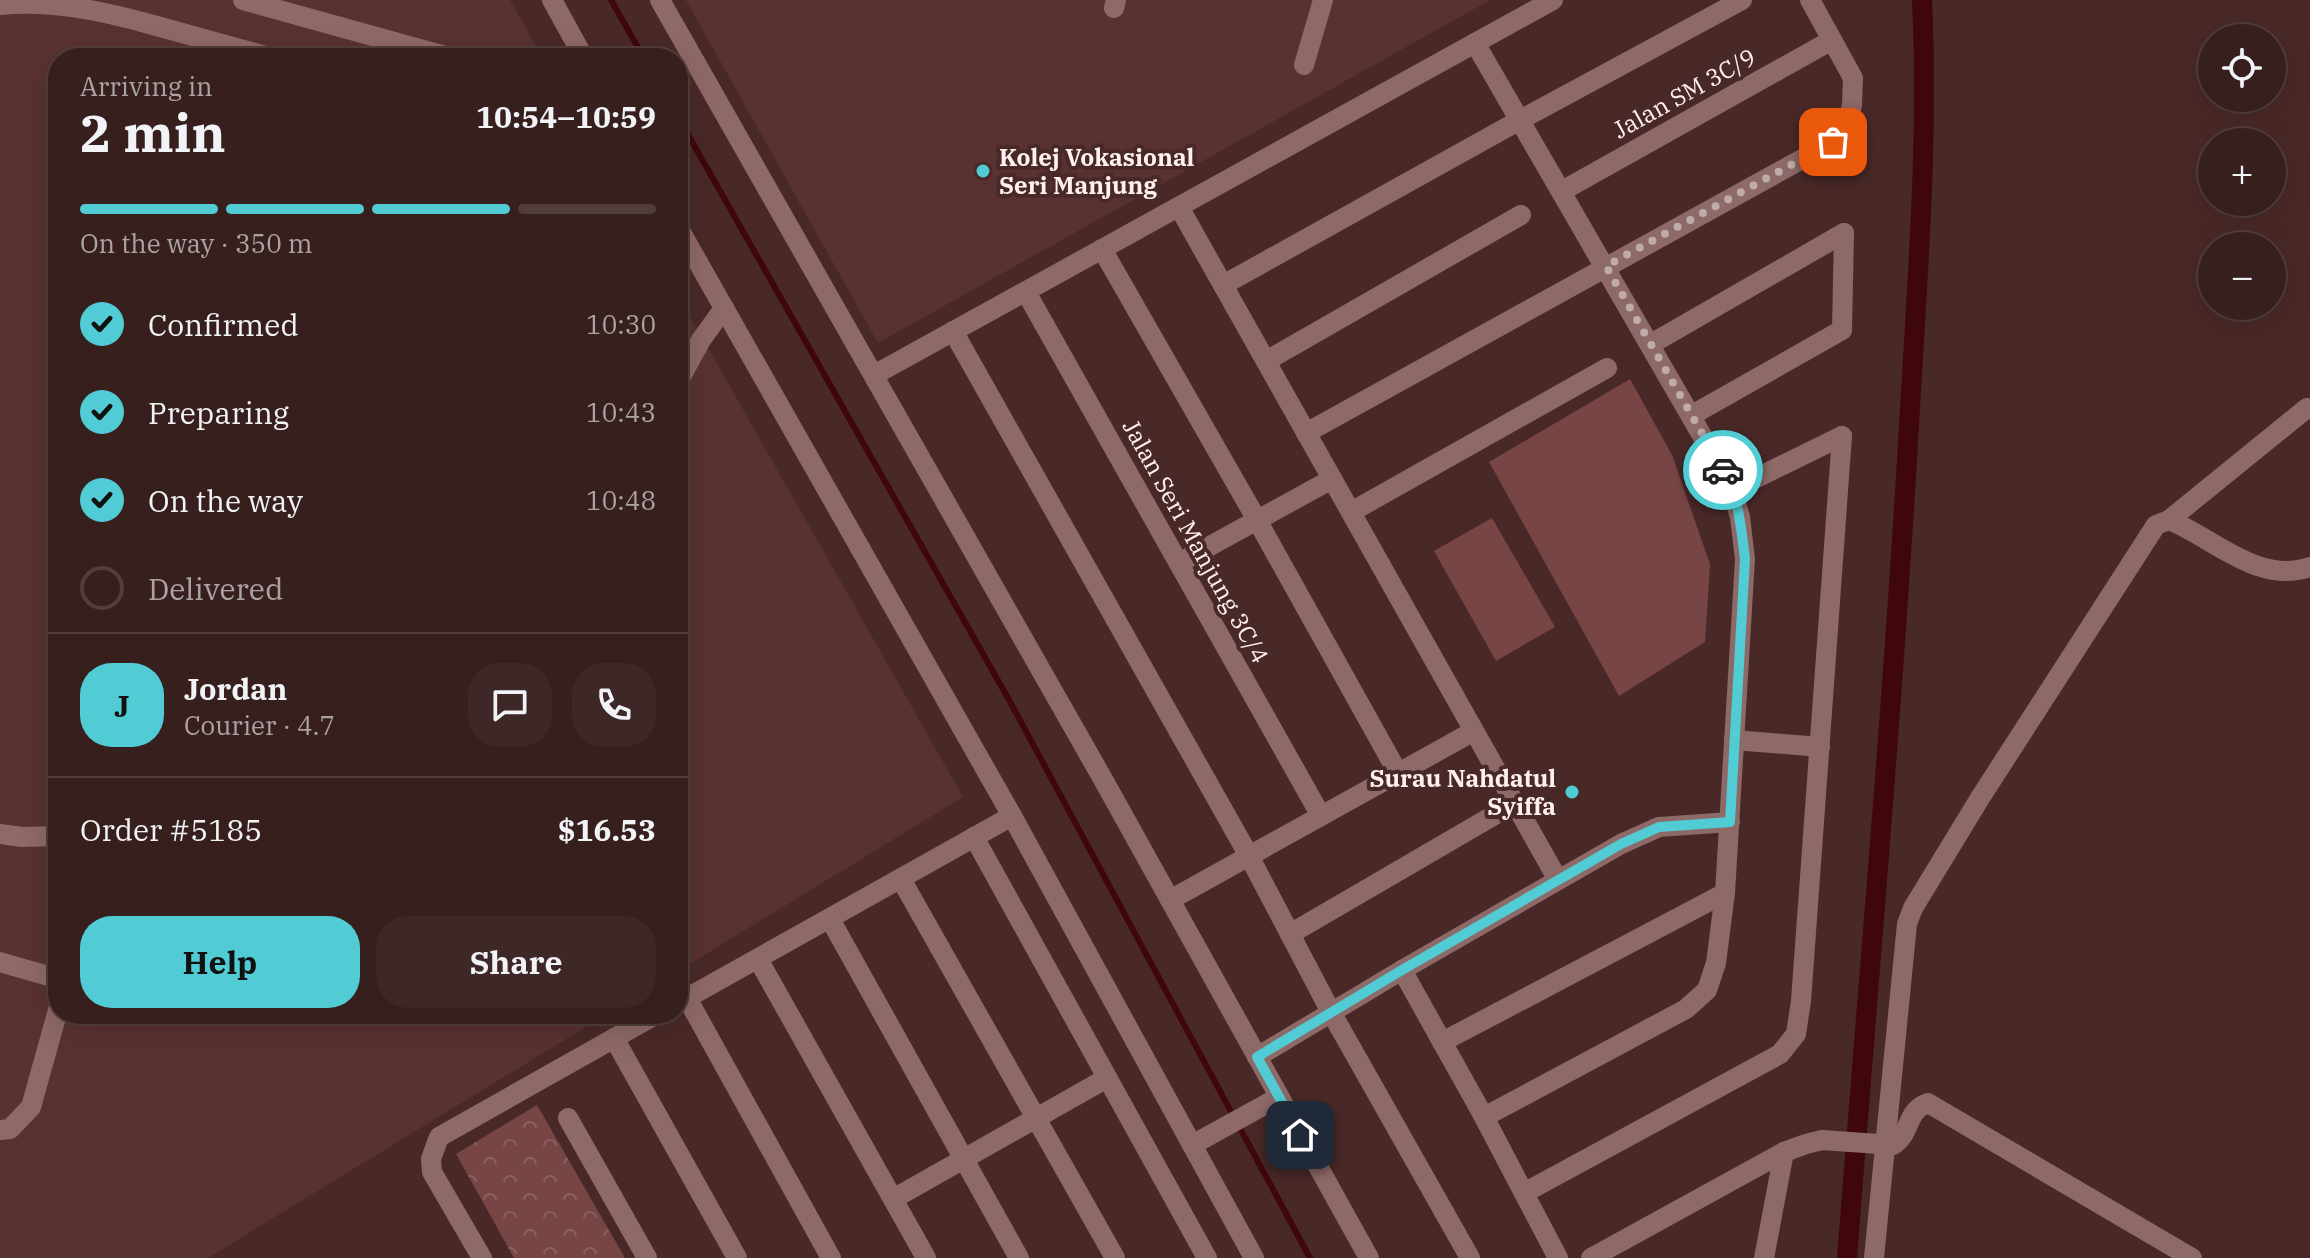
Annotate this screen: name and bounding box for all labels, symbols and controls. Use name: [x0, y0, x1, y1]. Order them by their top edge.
map controls: [2198, 24, 2286, 320]
button: locate: [2198, 24, 2286, 112]
street label: Jalan SM 3C/9: [1607, 41, 1761, 145]
text: Arriving in: [80, 69, 213, 103]
text: 10:54–10:59: [476, 97, 656, 136]
text: 2 min: [80, 99, 226, 166]
pin: [1799, 108, 1867, 176]
icon: bag: [1811, 120, 1855, 164]
button: +: [2198, 128, 2286, 216]
place label: Kolej Vokasional Seri Manjung: [999, 141, 1195, 201]
marker: Kolej Vokasional Seri Manjung: [974, 162, 992, 180]
text: On the way · 350 m: [80, 226, 313, 260]
button: −: [2198, 232, 2286, 320]
icon: check: [80, 302, 124, 346]
text: Confirmed: [148, 305, 299, 344]
text: 10:30: [586, 307, 656, 341]
icon: check: [80, 390, 124, 434]
text: Preparing: [148, 393, 289, 432]
text: 10:43: [586, 395, 656, 429]
street label: Jalan Seri Manjung 3C/4: [1116, 413, 1276, 669]
courier: [1683, 430, 1763, 510]
icon: car: [1701, 448, 1745, 492]
icon: check: [80, 478, 124, 522]
text: On the way: [148, 481, 303, 520]
text: 10:48: [586, 483, 656, 517]
text: Delivered: [148, 569, 283, 608]
button: chat: [468, 663, 552, 747]
button: phone: [572, 663, 656, 747]
text: Jordan: [184, 669, 287, 708]
text: J: [114, 686, 130, 725]
text: Courier · 4.7: [184, 708, 335, 742]
place label: Surau Nahdatul Syiffa: [1369, 762, 1556, 822]
marker: Surau Nahdatul Syiffa: [1563, 783, 1581, 801]
text: Order #5185: [80, 810, 262, 849]
text: $16.53: [558, 810, 656, 849]
button: Help: [80, 916, 360, 1008]
button: Share: [376, 916, 656, 1008]
pin: [1266, 1101, 1334, 1169]
icon: home: [1278, 1113, 1322, 1157]

